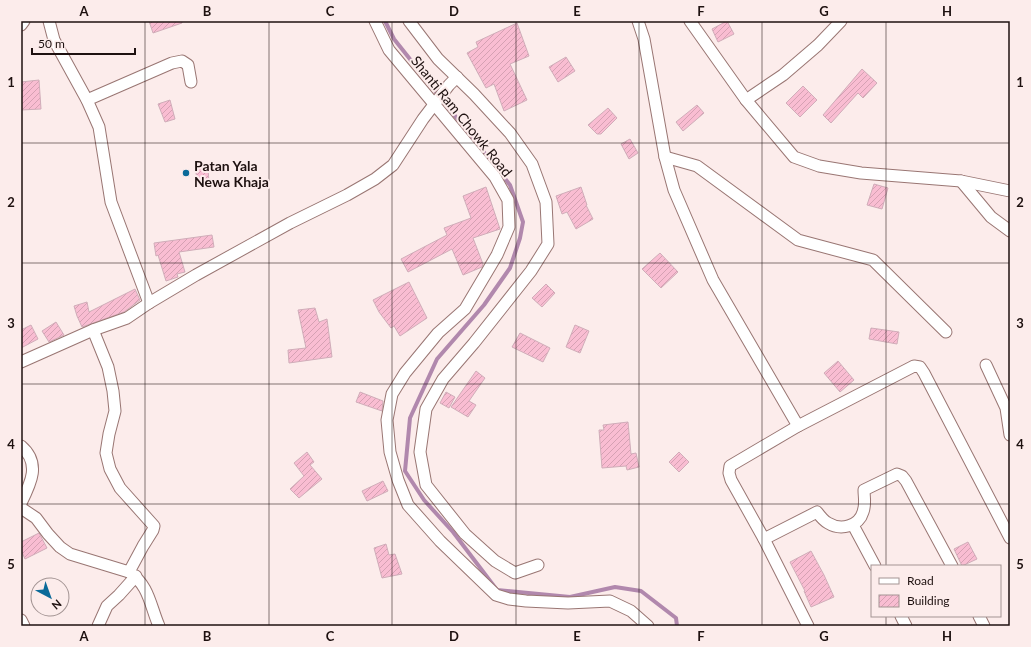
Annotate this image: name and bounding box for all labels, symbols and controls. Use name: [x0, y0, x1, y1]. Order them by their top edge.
text: A: [78, 3, 89, 19]
text: B: [203, 3, 212, 19]
text: C: [326, 3, 335, 19]
text: D: [449, 3, 459, 19]
text: E: [573, 3, 581, 19]
text: F: [697, 3, 705, 19]
text: G: [819, 3, 829, 19]
text: H: [942, 3, 952, 19]
scale bar: [32, 30, 135, 56]
text: 50 m: [38, 36, 65, 51]
street label: Shanti Ram Chowk Road: [408, 52, 516, 180]
text: 1: [7, 74, 15, 90]
text: 1: [1016, 74, 1024, 90]
place label: Patan Yala Newa Khaja: [194, 157, 269, 190]
marker: Patan Yala Newa Khaja: [181, 168, 191, 178]
text: 2: [7, 194, 15, 210]
text: 2: [1016, 194, 1024, 210]
text: 3: [7, 315, 15, 331]
text: 3: [1016, 315, 1024, 331]
text: 4: [7, 436, 15, 452]
text: 4: [1016, 436, 1024, 452]
text: 5: [7, 556, 15, 572]
text: 5: [1016, 556, 1024, 572]
legend: [871, 565, 1001, 617]
text: Road: [907, 573, 934, 588]
north arrow: [30, 577, 70, 617]
text: Building: [907, 593, 950, 608]
text: N: [49, 597, 64, 613]
text: A: [78, 628, 89, 644]
text: B: [203, 628, 212, 644]
text: C: [326, 628, 335, 644]
text: D: [449, 628, 459, 644]
text: E: [573, 628, 581, 644]
text: F: [697, 628, 705, 644]
text: G: [819, 628, 829, 644]
text: H: [942, 628, 952, 644]

